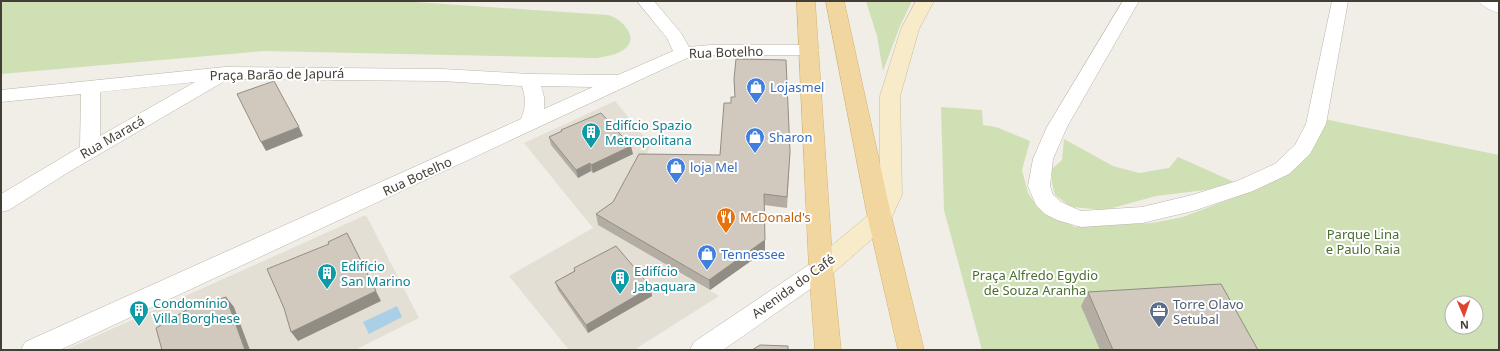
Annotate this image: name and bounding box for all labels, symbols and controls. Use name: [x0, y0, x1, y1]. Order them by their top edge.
street label: Rua Botelho: [689, 42, 764, 62]
street label: Praça Barão de Japurá: [210, 64, 344, 84]
shop icon: Lojasmel: [745, 76, 767, 104]
place label: Lojasmel: [770, 78, 824, 96]
street label: Rua Maracá: [76, 111, 148, 163]
place label: Edifício Spazio Metropolitana: [605, 116, 692, 149]
building icon: Edifício Spazio Metropolitana: [580, 121, 602, 149]
shop icon: Sharon: [744, 126, 766, 154]
place label: Sharon: [769, 128, 812, 146]
street label: Rua Botelho: [379, 152, 455, 200]
shop icon: loja Mel: [665, 156, 687, 184]
place label: loja Mel: [690, 158, 738, 176]
restaurant icon: McDonald's: [715, 206, 737, 234]
place label: McDonald's: [740, 208, 811, 226]
park label: Parque Lina e Paulo Raia: [1326, 225, 1400, 258]
shop icon: Tennessee: [696, 243, 718, 271]
place label: Tennessee: [721, 245, 785, 263]
street label: Avenida do Café: [748, 250, 838, 322]
place label: Edifício San Marino: [341, 257, 411, 290]
building icon: Edifício San Marino: [316, 262, 338, 290]
place label: Edifício Jabaquara: [632, 262, 696, 295]
park label: Praça Alfredo Egydio de Souza Aranha: [972, 266, 1098, 299]
building icon: Edifício Jabaquara: [609, 267, 631, 295]
place label: Condomínio Villa Borghese: [153, 294, 240, 327]
place label: Torre Olavo Setubal: [1173, 295, 1244, 328]
north arrow: [1444, 295, 1484, 335]
building icon: Condomínio Villa Borghese: [128, 299, 150, 327]
office icon: Torre Olavo Setubal: [1148, 300, 1170, 328]
text: N: [1460, 318, 1469, 333]

